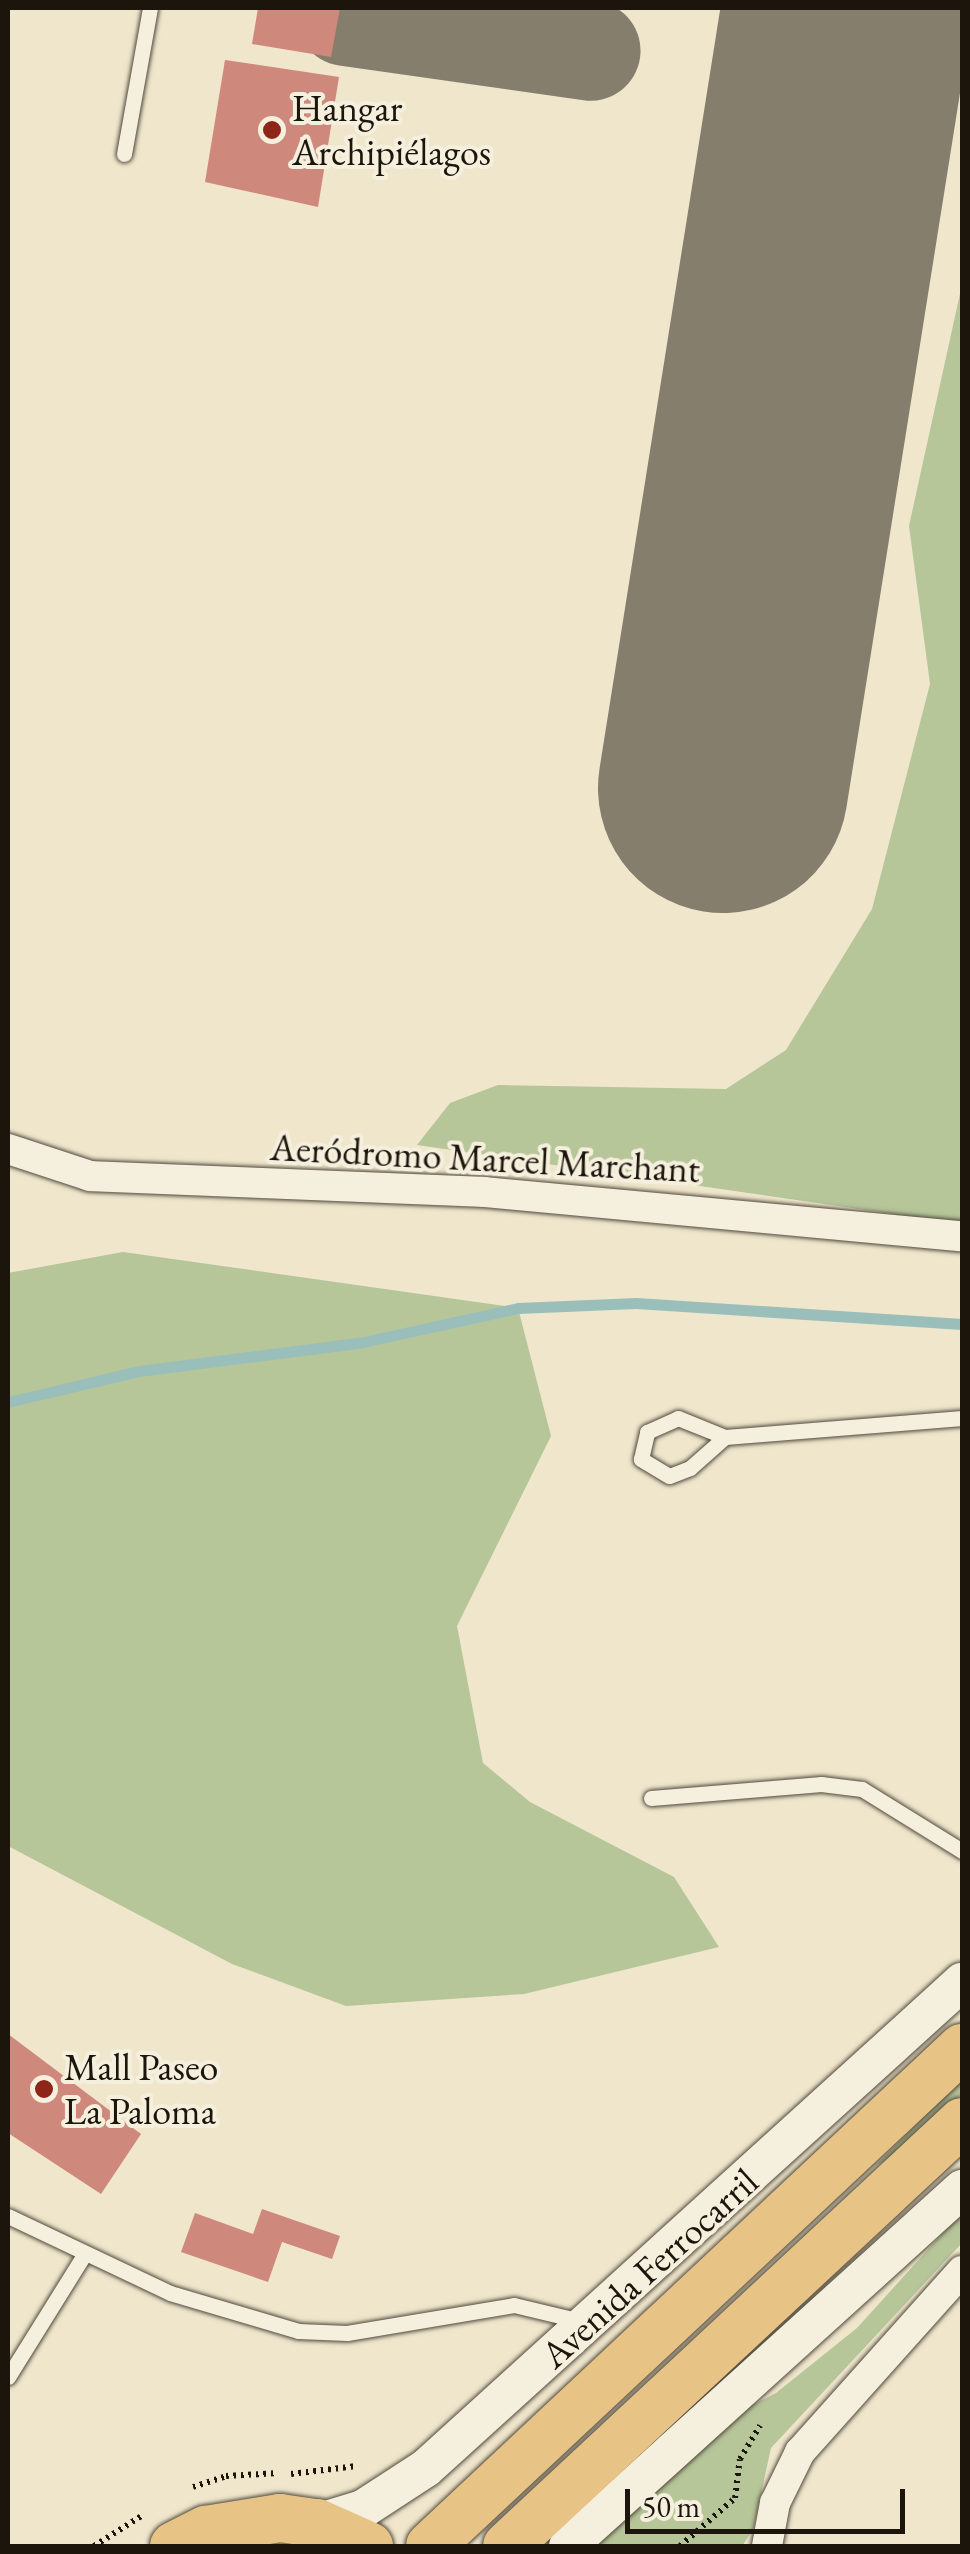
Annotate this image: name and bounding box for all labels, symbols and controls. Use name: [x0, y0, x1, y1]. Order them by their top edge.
place label: Hangar Archipiélagos: [292, 85, 491, 174]
marker: Hangar Archipiélagos: [261, 119, 283, 141]
street label: Aeródromo Marcel Marchant: [269, 1124, 701, 1192]
place label: Mall Paseo La Paloma: [64, 2044, 218, 2134]
marker: Mall Paseo La Paloma: [33, 2078, 55, 2100]
street label: Avenida Ferrocarril: [531, 2158, 767, 2378]
scale bar: [630, 2469, 910, 2531]
text: 50 m: [642, 2487, 700, 2526]

